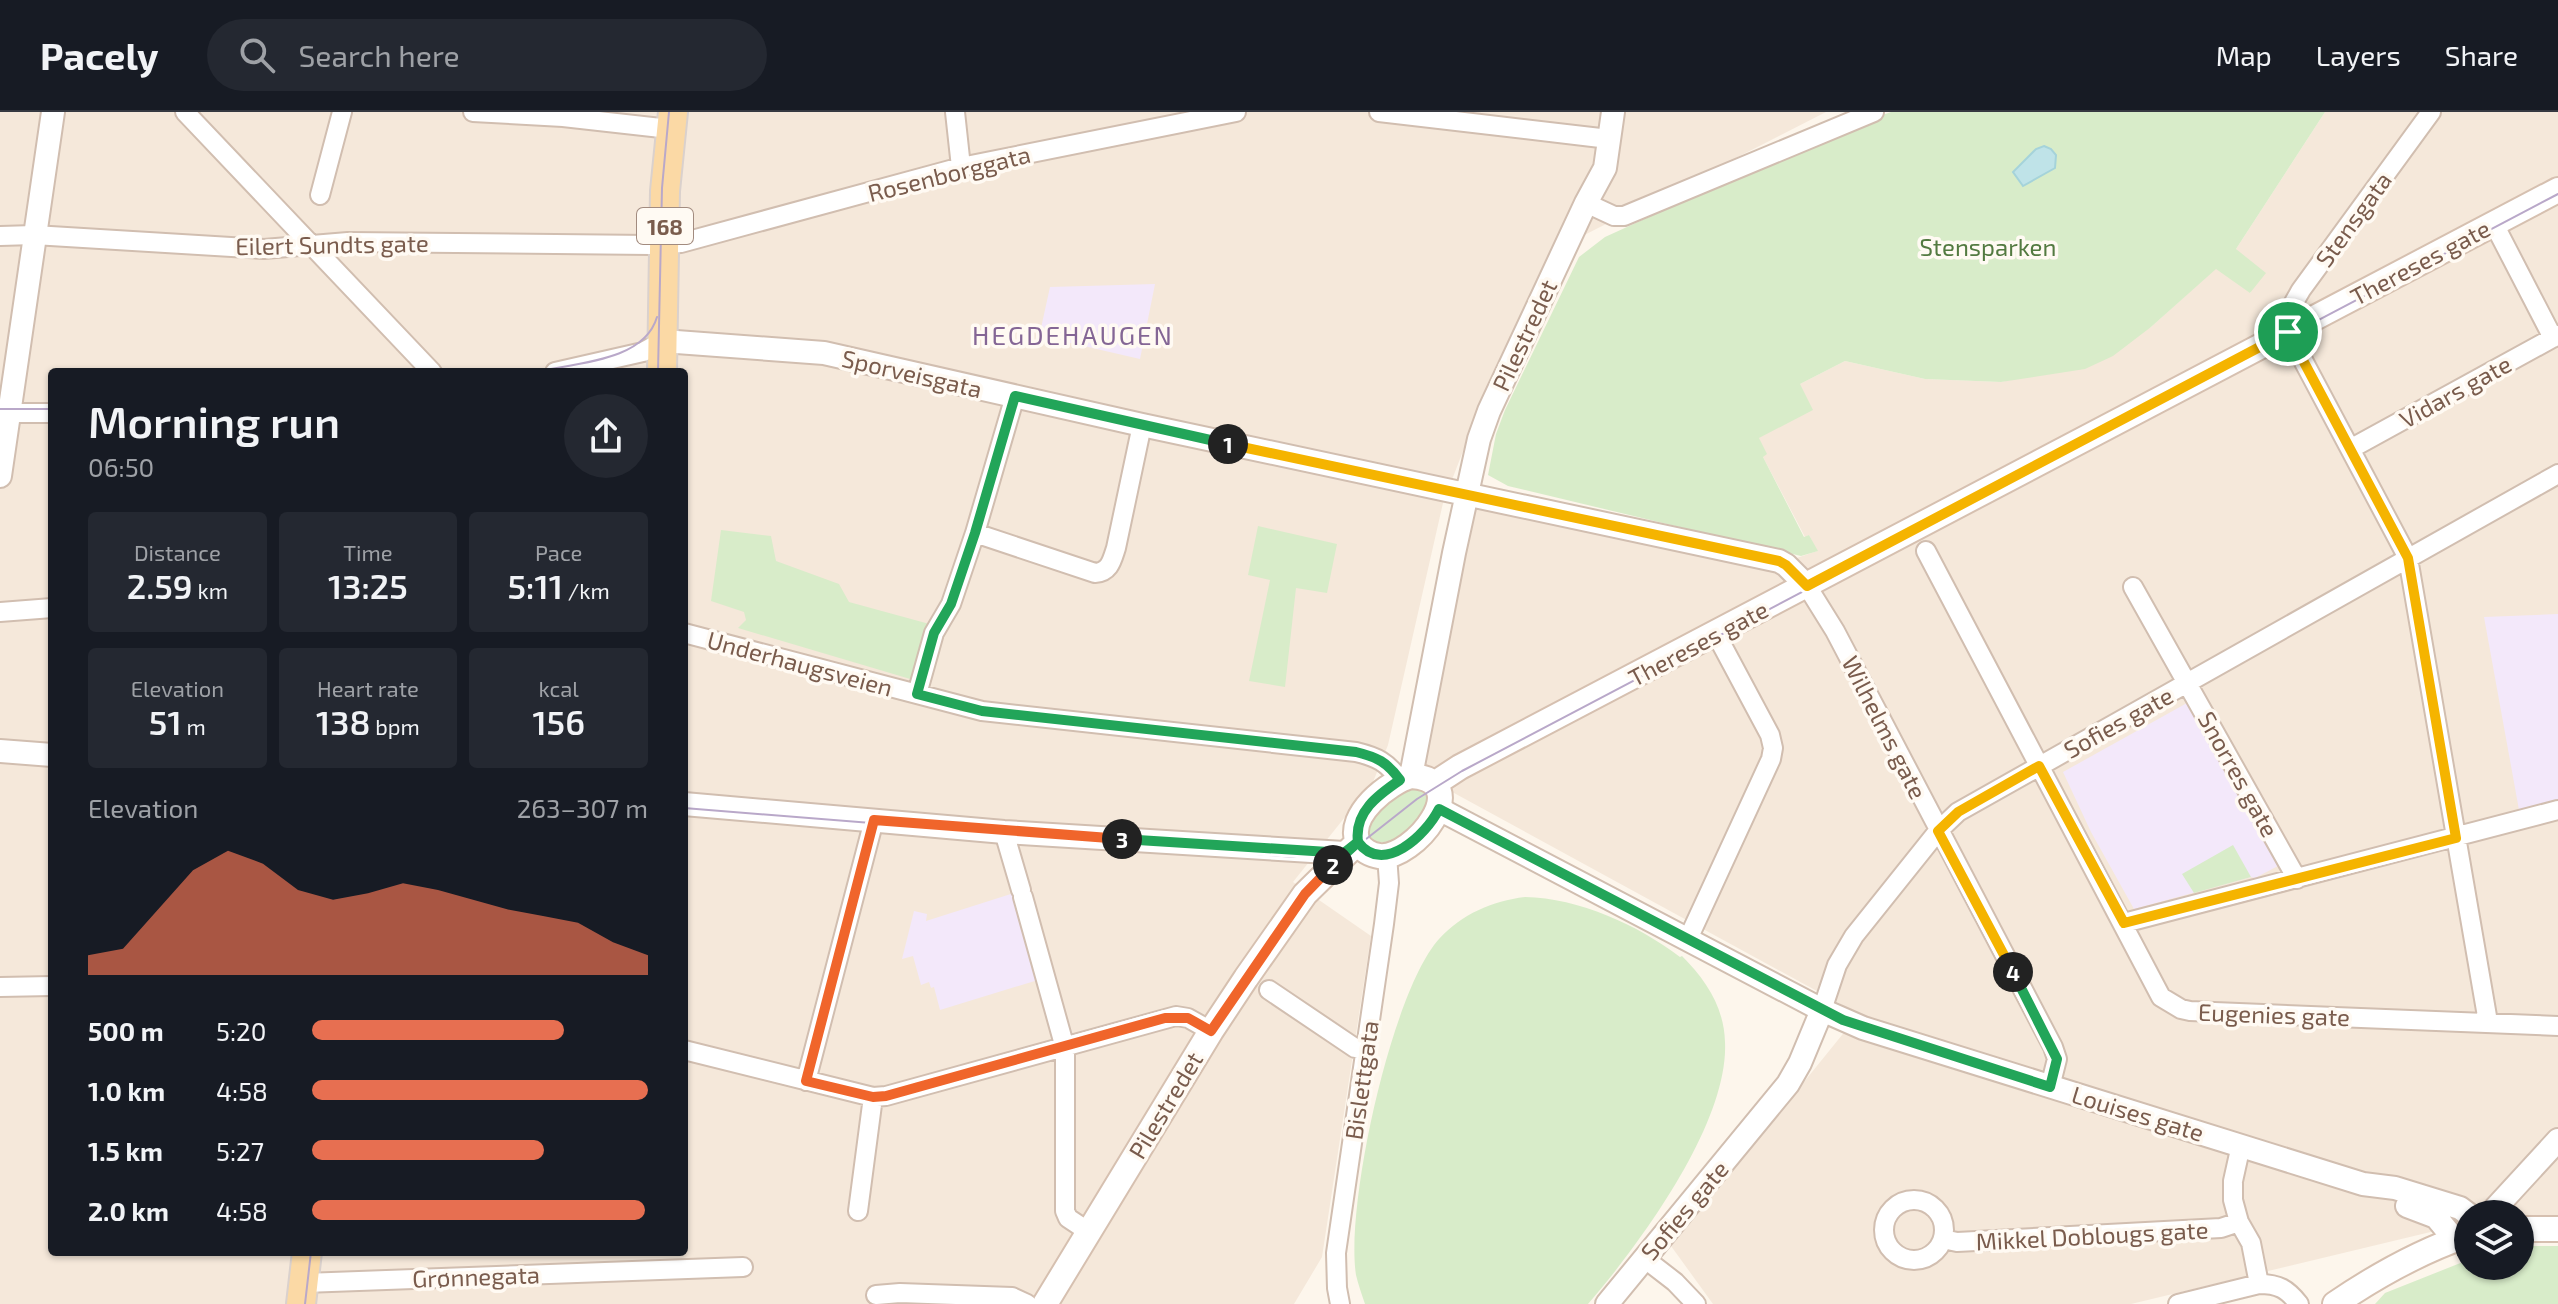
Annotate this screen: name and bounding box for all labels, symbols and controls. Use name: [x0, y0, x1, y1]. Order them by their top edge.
search box: [207, 19, 767, 91]
text: Pacely: [40, 32, 159, 78]
icon: search: [235, 33, 279, 77]
text: Search here: [299, 37, 460, 73]
text: Map: [2216, 38, 2272, 72]
text: Layers: [2316, 38, 2401, 72]
text: Share: [2445, 38, 2518, 72]
street label: Rosenborggata: [865, 139, 1033, 207]
street label: Stensgata: [2309, 166, 2397, 272]
road number: 168: [637, 208, 693, 244]
street label: Thereses gate: [2345, 213, 2495, 311]
street label: Eilert Sundts gate: [235, 228, 429, 260]
park label: Stensparken: [1920, 232, 2056, 261]
street label: Pilestredet: [1486, 275, 1562, 395]
pin: [2254, 298, 2322, 366]
icon: arrive: [2266, 310, 2310, 354]
district label: HEGDEHAUGEN: [972, 319, 1174, 350]
street label: Sporveisgata: [839, 343, 985, 403]
street label: Vidars gate: [2394, 348, 2516, 434]
text: Morning run: [88, 394, 340, 447]
button: share: [564, 394, 648, 478]
pin: 1: [1208, 424, 1248, 464]
text: 1: [1223, 431, 1233, 457]
text: 06:50: [88, 451, 154, 482]
text: Distance: [134, 539, 221, 565]
text: Time: [343, 539, 393, 565]
text: Pace: [535, 539, 582, 565]
text: 2.59: [127, 565, 193, 606]
text: 13:25: [328, 565, 408, 606]
text: 5:11: [508, 565, 563, 606]
text: km: [193, 577, 228, 603]
text: /km: [563, 577, 610, 603]
street label: Thereses gate: [1623, 594, 1773, 692]
street label: Underhaugsveien: [704, 624, 896, 702]
street label: Wilhelms gate: [1836, 651, 1934, 803]
text: Elevation: [131, 675, 224, 701]
text: Heart rate: [317, 675, 419, 701]
text: kcal: [539, 675, 579, 701]
street label: Sofies gate: [2058, 680, 2178, 764]
text: 51: [149, 701, 182, 742]
text: 138: [316, 701, 370, 742]
text: 156: [532, 701, 585, 742]
street label: Snorres gate: [2193, 706, 2285, 842]
text: m: [182, 713, 206, 739]
text: bpm: [370, 713, 420, 739]
text: Elevation: [88, 792, 198, 823]
text: 263–307 m: [517, 792, 648, 823]
pin: 3: [1102, 819, 1142, 859]
text: 3: [1116, 826, 1128, 852]
pin: 2: [1313, 845, 1353, 885]
text: 2: [1327, 852, 1339, 878]
pin: 4: [1993, 952, 2033, 992]
text: 4: [2006, 959, 2020, 985]
street label: Eugenies gate: [2197, 997, 2351, 1031]
text: 500 m: [88, 1015, 164, 1046]
text: 5:20: [216, 1015, 266, 1046]
street label: Bislettgata: [1338, 1019, 1384, 1141]
street label: Pilestredet: [1122, 1046, 1208, 1164]
text: 1.0 km: [88, 1075, 165, 1106]
text: 4:58: [216, 1075, 268, 1106]
street label: Louises gate: [2068, 1079, 2208, 1147]
text: 1.5 km: [88, 1135, 163, 1166]
text: 5:27: [216, 1135, 264, 1166]
street label: Sofies gate: [1634, 1155, 1734, 1265]
text: 2.0 km: [88, 1195, 169, 1226]
text: 4:58: [216, 1195, 268, 1226]
map controls: [2454, 1200, 2534, 1280]
button: layers: [2454, 1200, 2534, 1280]
street label: Mikkel Doblougs gate: [1975, 1214, 2209, 1256]
street label: Grønnegata: [412, 1259, 540, 1293]

